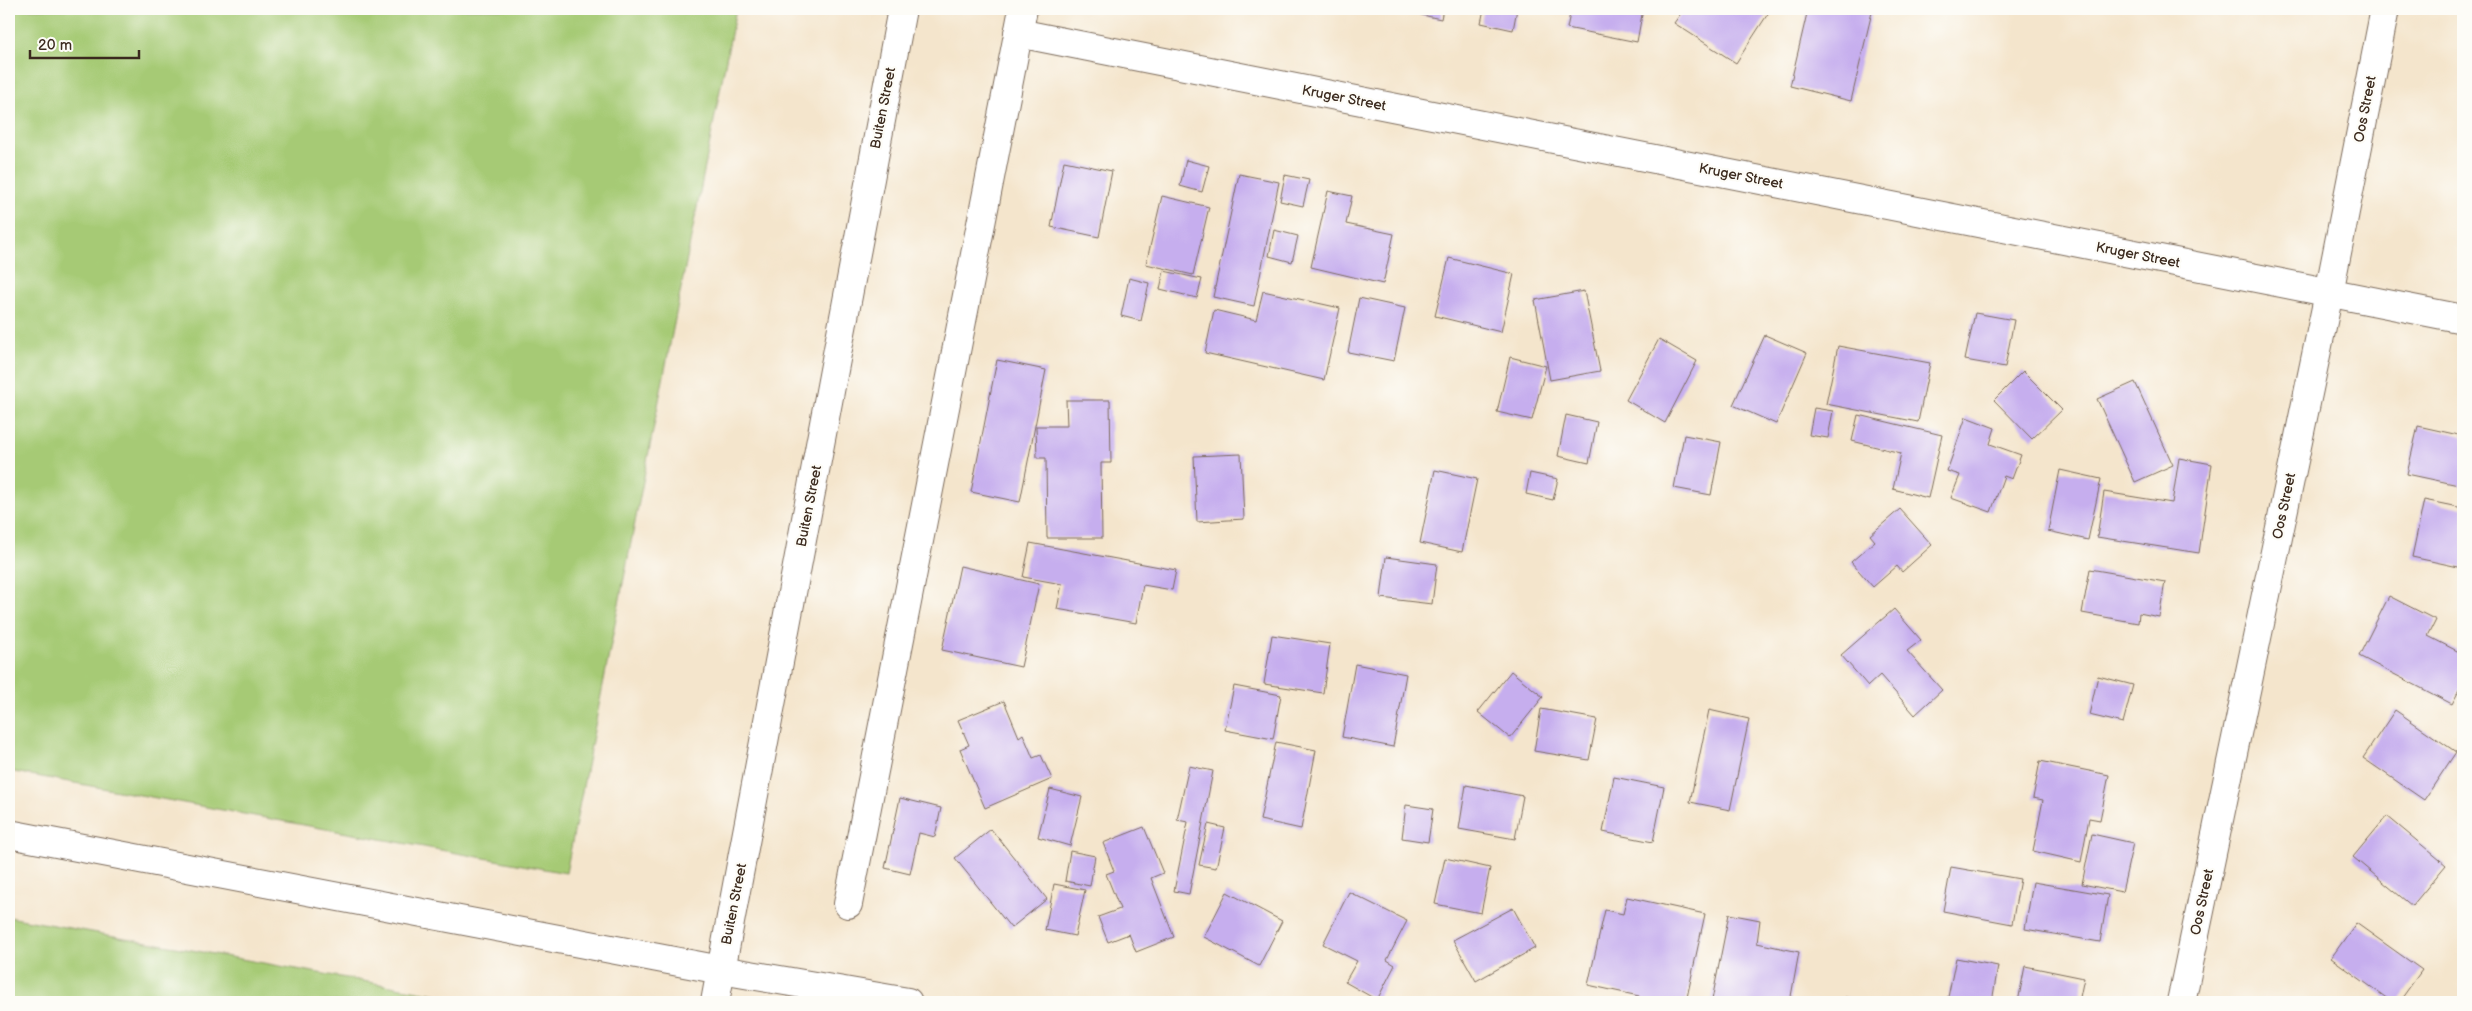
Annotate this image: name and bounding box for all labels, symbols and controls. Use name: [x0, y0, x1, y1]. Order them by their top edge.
scale bar: [30, 28, 139, 60]
text: 20 m: [38, 36, 72, 55]
street label: Buiten Street: [867, 65, 899, 150]
street label: Oos Street: [2350, 74, 2380, 144]
street label: Kruger Street: [1301, 82, 1388, 115]
street label: Kruger Street: [1698, 160, 1785, 193]
street label: Kruger Street: [2095, 239, 2182, 272]
street label: Buiten Street: [793, 463, 825, 548]
street label: Oos Street: [2269, 471, 2299, 541]
street label: Buiten Street: [718, 861, 750, 946]
street label: Oos Street: [2187, 867, 2217, 937]

